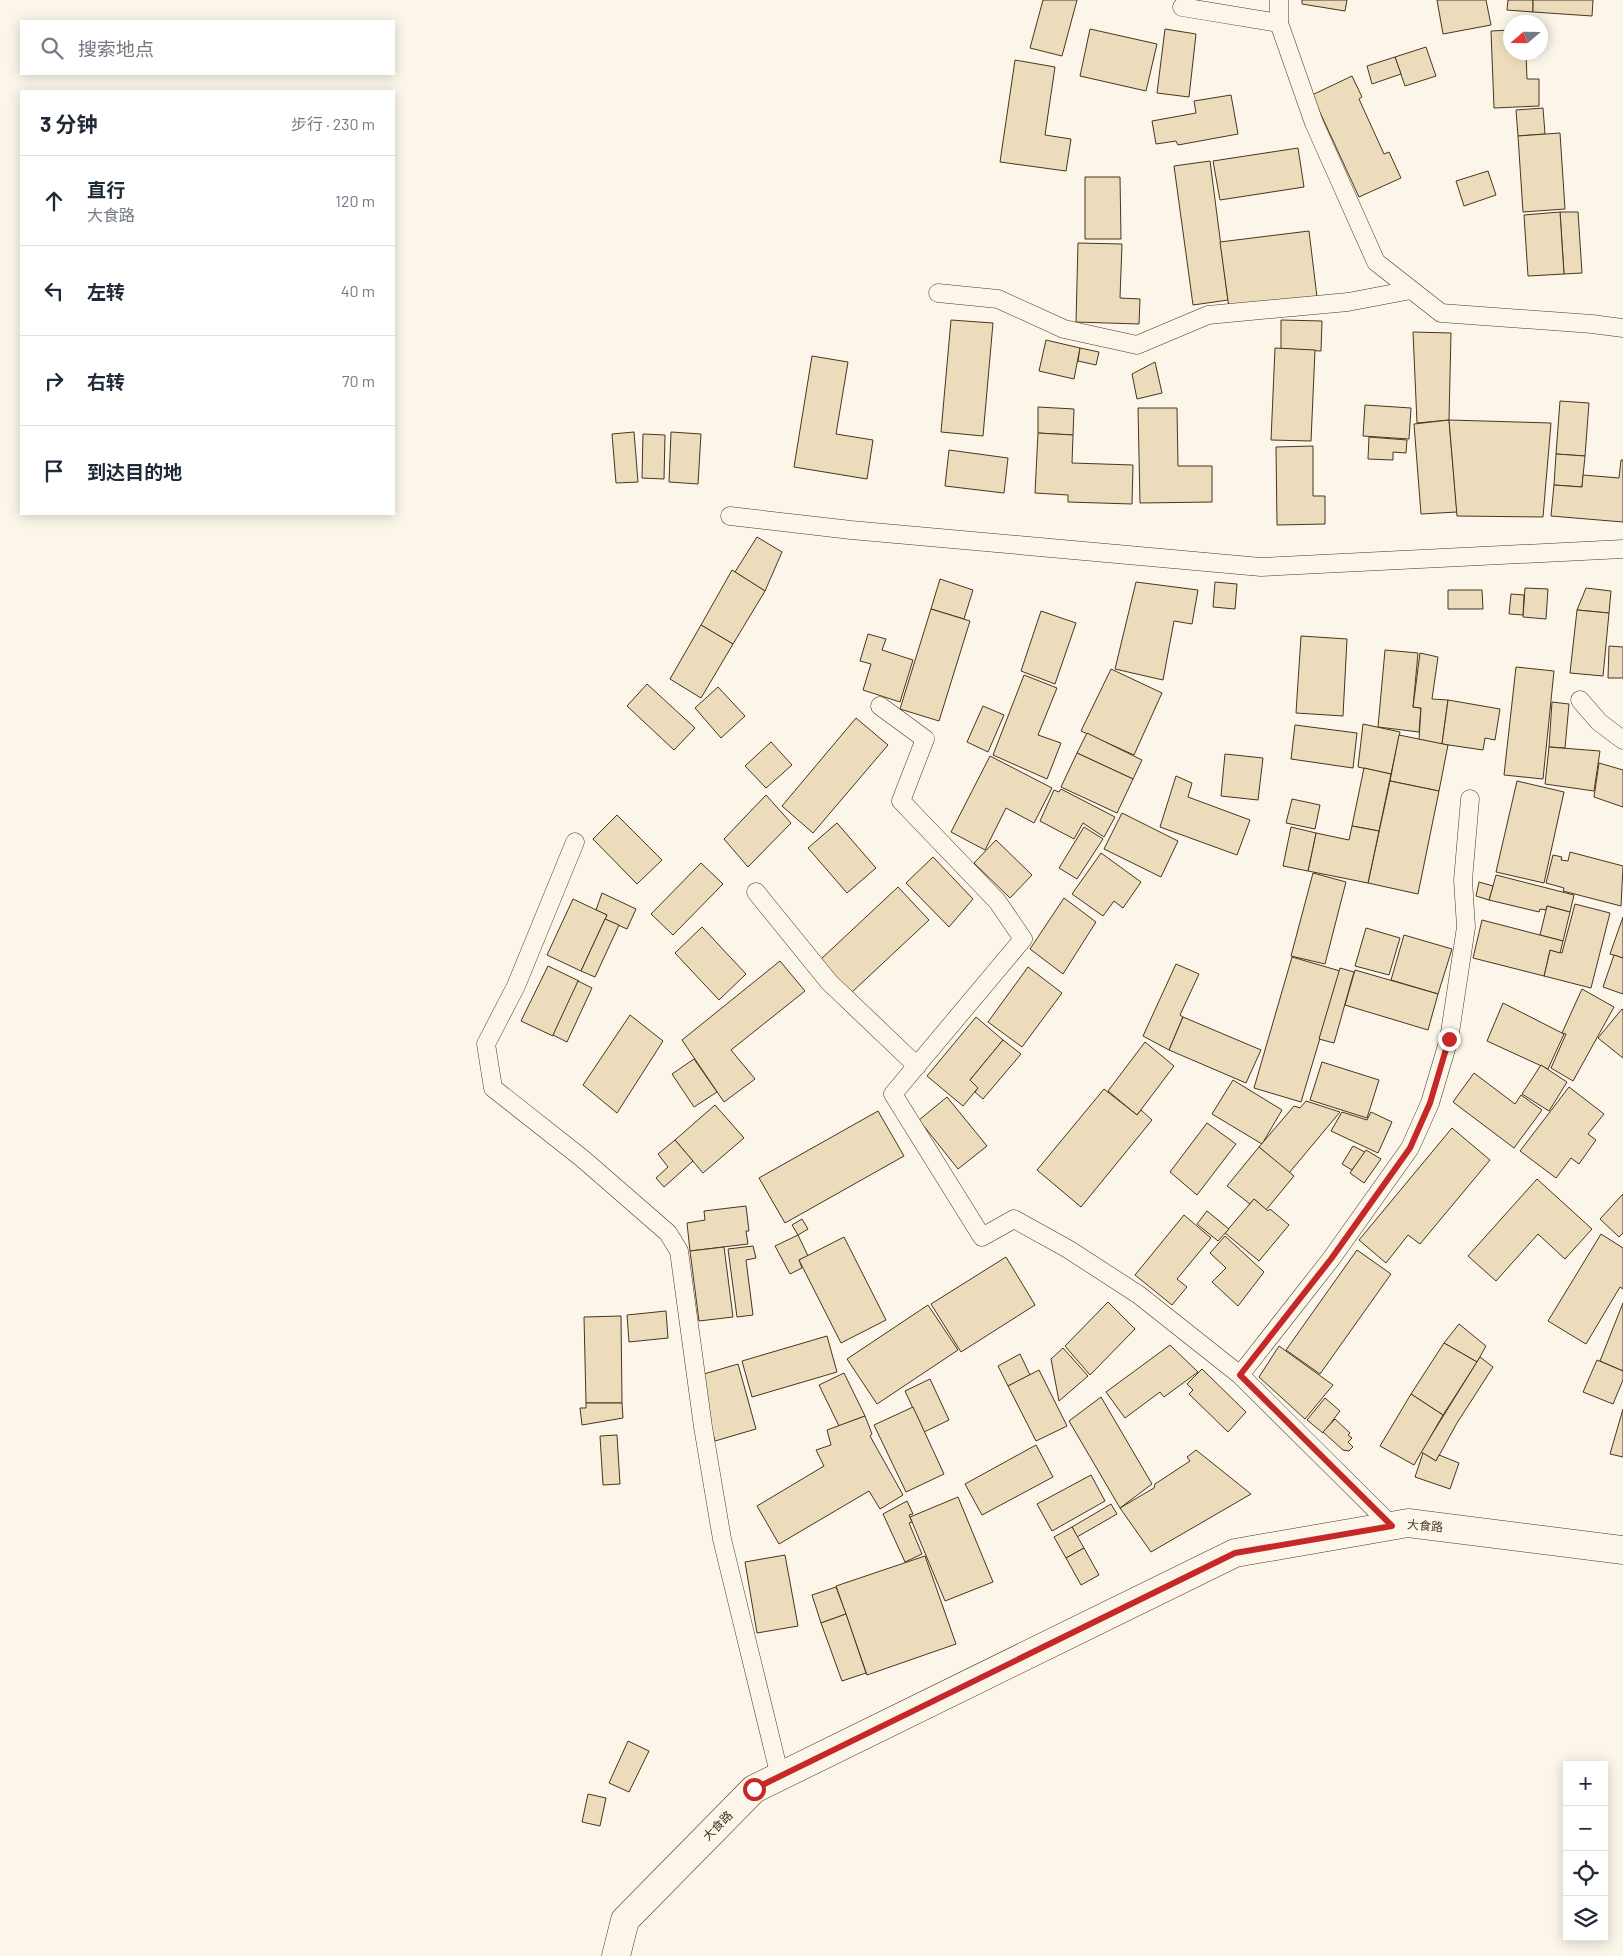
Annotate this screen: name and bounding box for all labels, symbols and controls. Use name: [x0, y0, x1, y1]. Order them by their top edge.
north arrow: [1503, 15, 1548, 60]
search box: [20, 20, 395, 75]
icon: search: [38, 34, 66, 62]
text: 搜索地点: [78, 37, 154, 60]
text: 3 分钟: [40, 111, 98, 136]
text: 步行 · 230 m: [291, 114, 375, 133]
text: 直行: [87, 178, 125, 201]
icon: ahead: [40, 187, 68, 215]
text: 120 m: [335, 191, 375, 210]
text: 大食路: [87, 205, 135, 224]
icon: left: [40, 277, 68, 305]
text: 左转: [87, 280, 125, 303]
text: 40 m: [341, 281, 375, 300]
icon: right: [40, 367, 68, 395]
text: 右转: [87, 370, 125, 393]
text: 70 m: [342, 371, 375, 390]
icon: arrive: [40, 457, 68, 485]
text: 到达目的地: [87, 460, 182, 483]
route end: [1438, 1028, 1461, 1051]
street label: 大食路: [1407, 1516, 1444, 1534]
map controls: [1563, 1761, 1608, 1941]
button: +: [1563, 1761, 1608, 1806]
route start: [743, 1778, 766, 1801]
button: −: [1563, 1806, 1608, 1851]
street label: 大食路: [700, 1808, 735, 1843]
button: locate: [1563, 1851, 1608, 1896]
button: layers: [1563, 1896, 1608, 1941]

